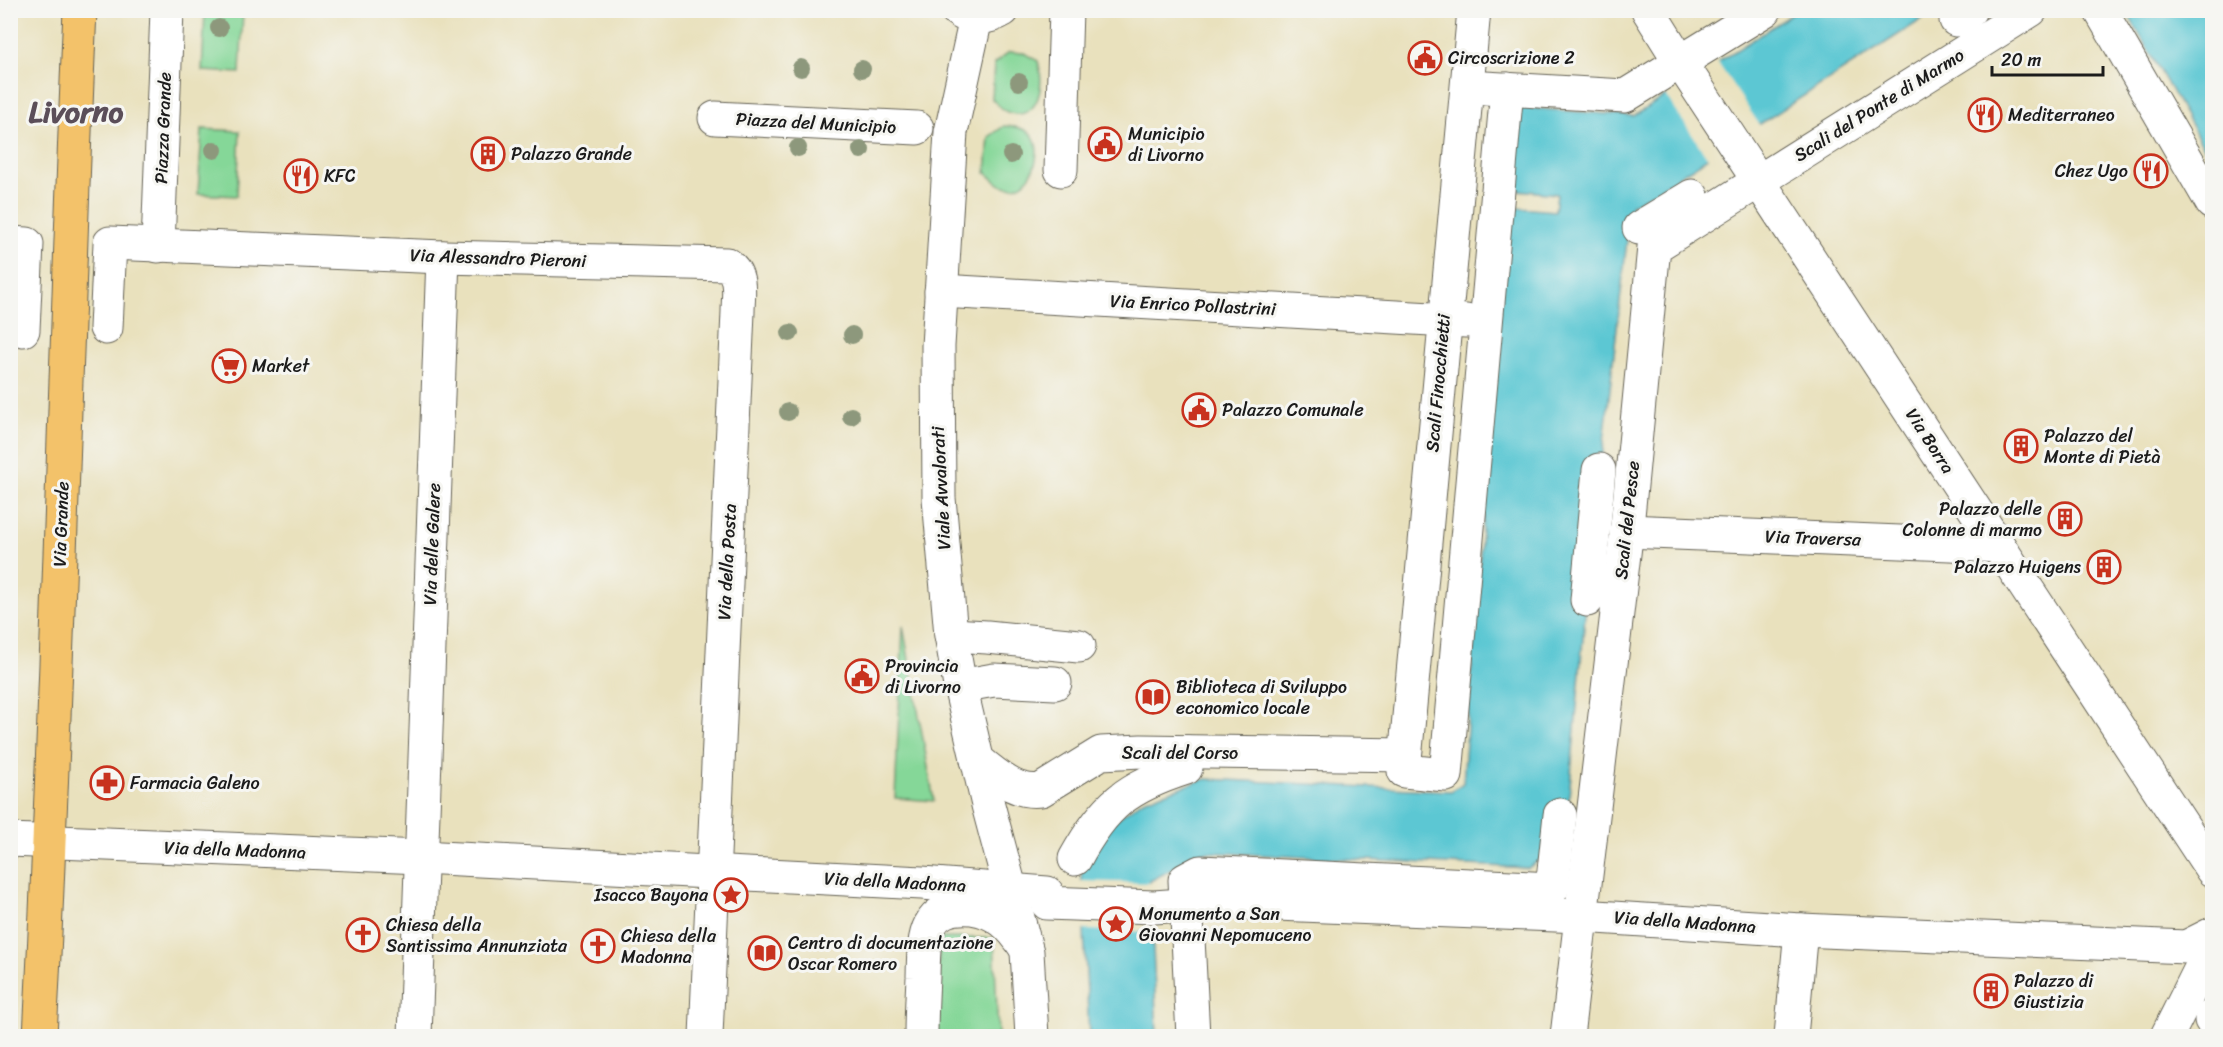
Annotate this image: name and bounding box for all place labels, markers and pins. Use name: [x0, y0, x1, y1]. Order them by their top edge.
public building icon: Circoscrizione 2: [1407, 40, 1443, 76]
place label: Circoscrizione 2: [1448, 42, 1575, 74]
restaurant icon: Mediterraneo: [1967, 97, 2003, 133]
place label: Mediterraneo: [2008, 99, 2115, 131]
place label: Municipio di Livorno: [1128, 118, 1205, 171]
public building icon: Municipio di Livorno: [1087, 126, 1123, 162]
building icon: Palazzo Grande: [470, 136, 506, 172]
place label: Palazzo Grande: [511, 138, 632, 170]
restaurant icon: Chez Ugo: [2133, 153, 2169, 189]
place label: Chez Ugo: [2055, 155, 2128, 187]
restaurant icon: KFC: [283, 158, 319, 194]
place label: KFC: [324, 160, 356, 192]
supermarket icon: Market: [211, 348, 247, 384]
place label: Market: [252, 350, 310, 382]
public building icon: Palazzo Comunale: [1181, 392, 1217, 428]
place label: Palazzo Comunale: [1222, 394, 1364, 426]
place label: Palazzo del Monte di Pietà: [2044, 420, 2161, 473]
building icon: Palazzo del Monte di Pietà: [2003, 428, 2039, 464]
place label: Palazzo delle Colonne di marmo: [1902, 493, 2042, 546]
building icon: Palazzo delle Colonne di marmo: [2047, 501, 2083, 537]
building icon: Palazzo Huigens: [2086, 549, 2122, 585]
place label: Palazzo Huigens: [1954, 551, 2082, 583]
place label: Provincia di Livorno: [885, 650, 961, 703]
public building icon: Provincia di Livorno: [844, 658, 880, 694]
place label: Biblioteca di Sviluppo economico locale: [1176, 671, 1347, 724]
library icon: Biblioteca di Sviluppo economico locale: [1135, 679, 1171, 715]
pharmacy icon: Farmacia Galeno: [89, 765, 125, 801]
place label: Farmacia Galeno: [130, 767, 260, 799]
place icon: Isacco Bayona: [713, 877, 749, 913]
place label: Isacco Bayona: [593, 879, 709, 911]
place label: Monumento a San Giovanni Nepomuceno: [1139, 898, 1311, 951]
place icon: Monumento a San Giovanni Nepomuceno: [1098, 906, 1134, 942]
place label: Chiesa della Santissima Annunziata: [386, 909, 568, 962]
church icon: Chiesa della Santissima Annunziata: [345, 917, 381, 953]
place label: Chiesa della Madonna: [621, 920, 717, 973]
place label: Centro di documentazione Oscar Romero: [788, 927, 994, 980]
church icon: Chiesa della Madonna: [580, 928, 616, 964]
library icon: Centro di documentazione Oscar Romero: [747, 935, 783, 971]
place label: Palazzo di Giustizia: [2014, 965, 2094, 1018]
building icon: Palazzo di Giustizia: [1973, 973, 2009, 1009]

